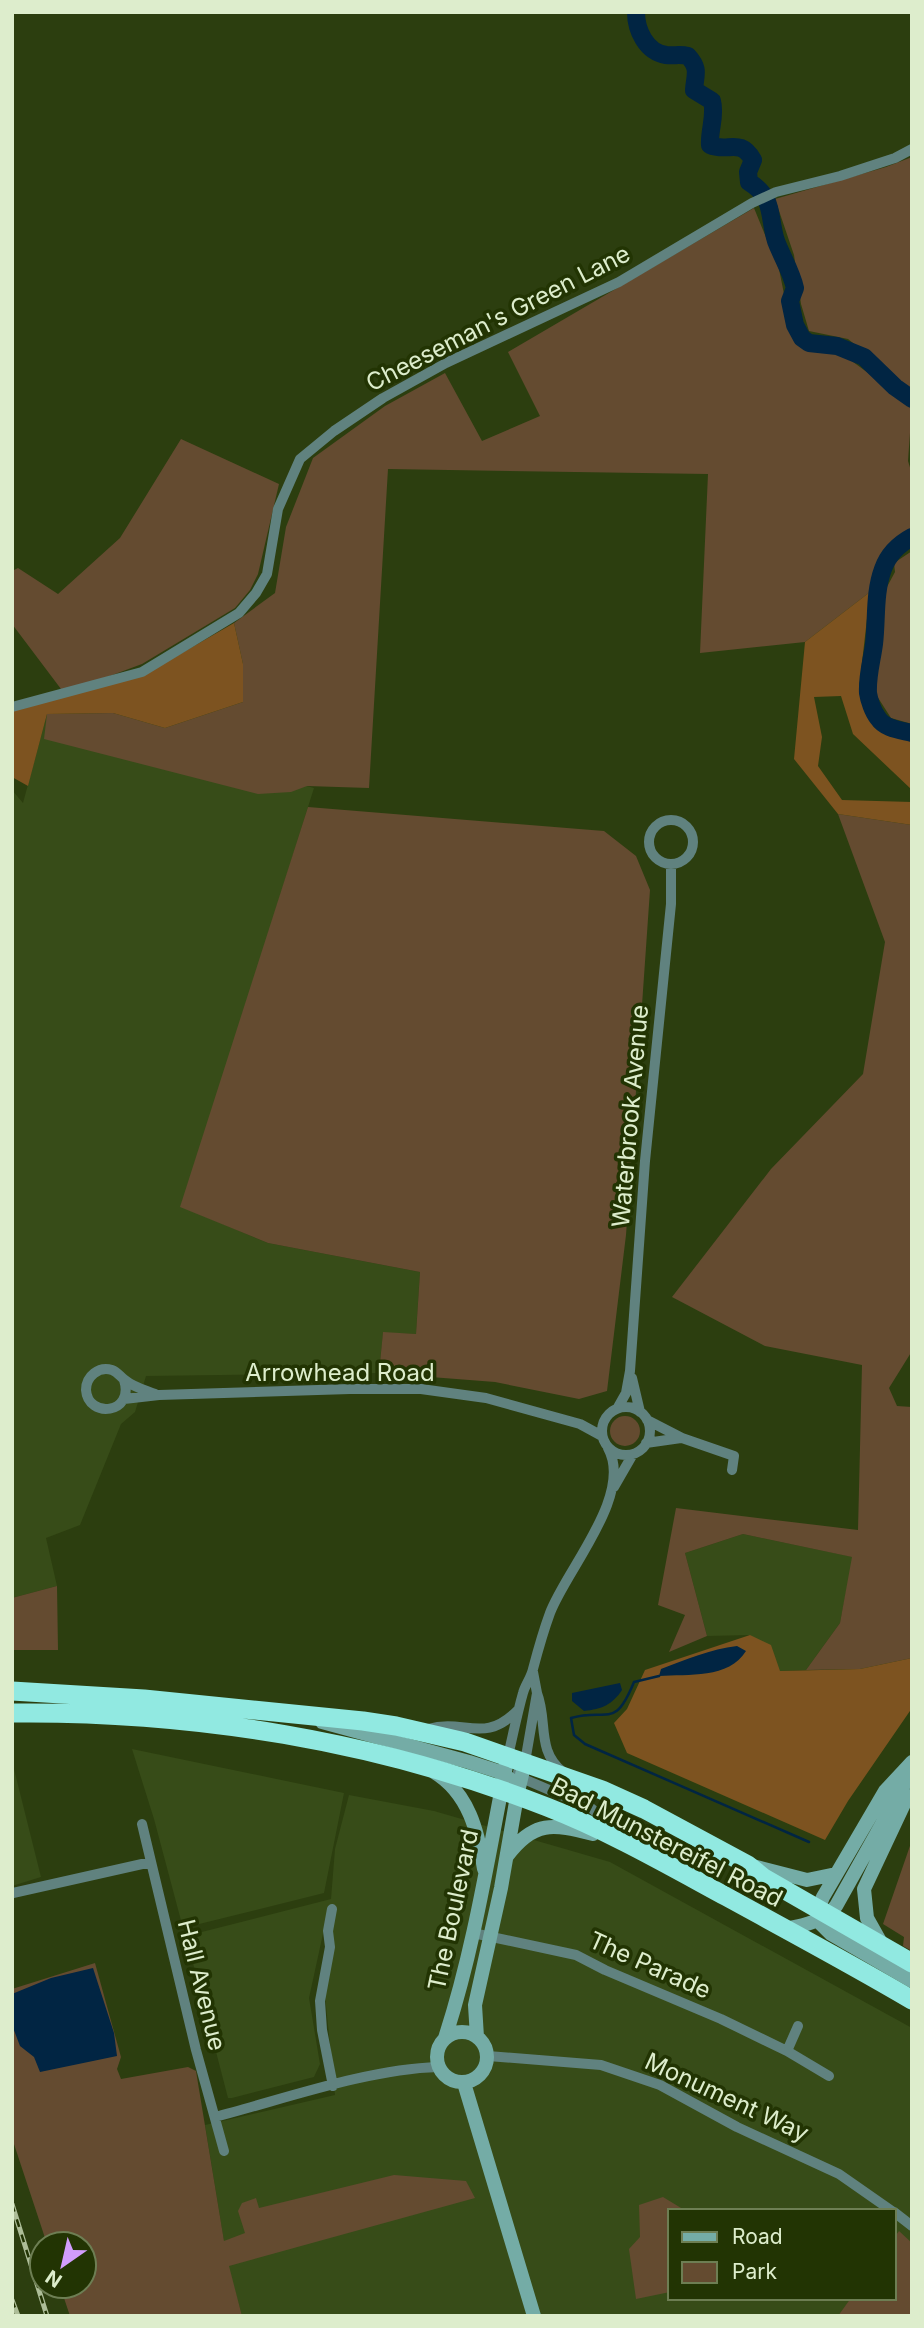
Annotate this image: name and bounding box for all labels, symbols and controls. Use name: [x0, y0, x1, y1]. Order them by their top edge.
street label: Cheeseman's Green Lane: [361, 239, 635, 397]
street label: Waterbrook Avenue: [606, 1004, 654, 1228]
street label: Arrowhead Road: [245, 1358, 435, 1387]
street label: Bad Munstereifel Road: [546, 1771, 788, 1913]
street label: The Boulevard: [422, 1827, 484, 1993]
street label: Hall Avenue: [172, 1916, 232, 2054]
street label: The Parade: [585, 1925, 715, 2005]
street label: Monument Way: [641, 2046, 813, 2148]
legend: [668, 2209, 896, 2300]
text: Road: [732, 2224, 783, 2249]
north arrow: [28, 2230, 98, 2300]
text: Park: [732, 2259, 777, 2284]
text: N: [41, 2265, 66, 2292]

